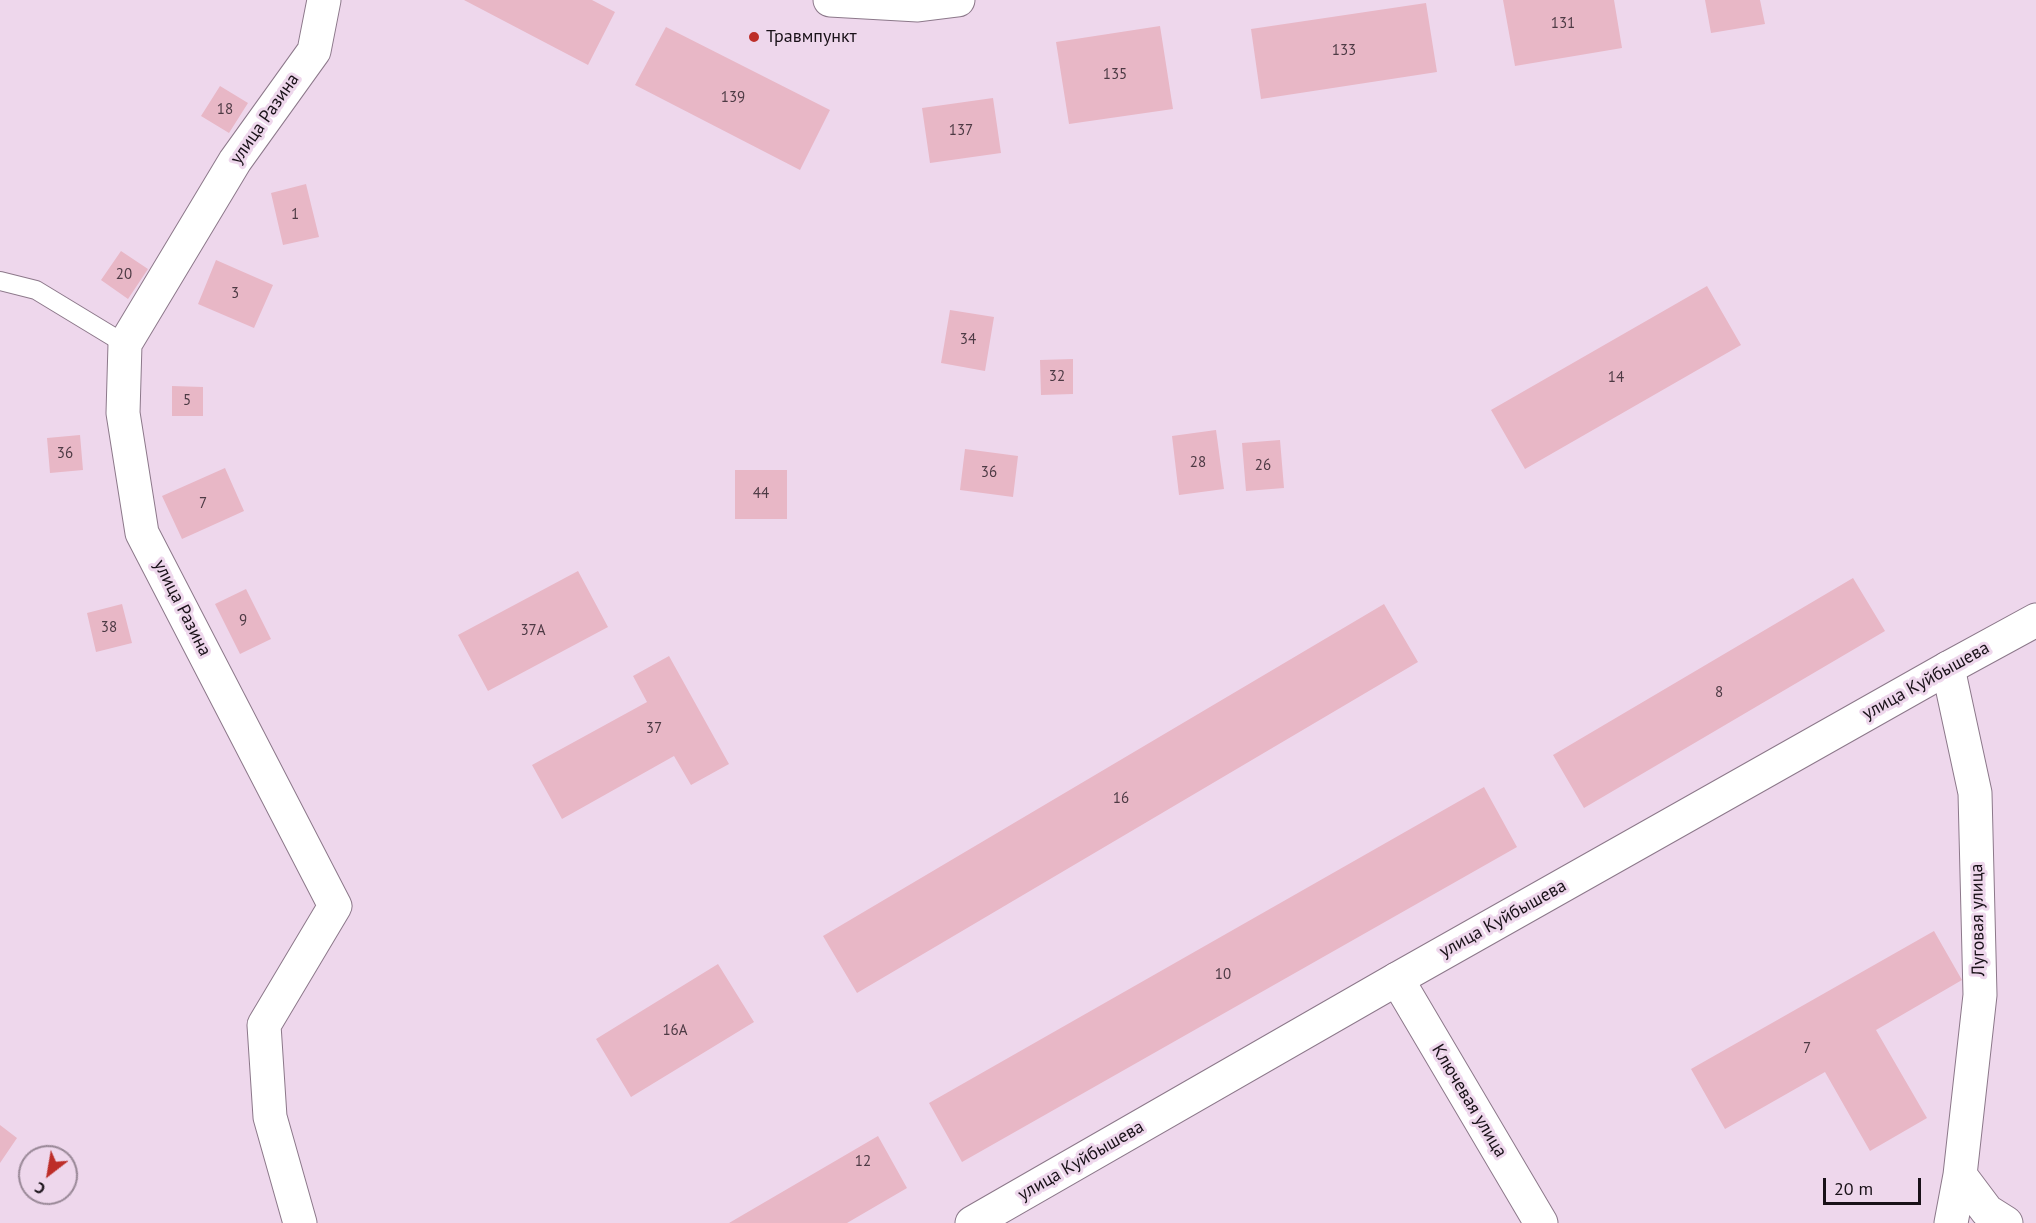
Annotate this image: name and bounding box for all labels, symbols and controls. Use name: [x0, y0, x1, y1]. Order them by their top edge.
house number: 131: [1551, 15, 1575, 33]
place label: Травмпункт: [766, 26, 857, 48]
marker: Травмпункт: [747, 30, 761, 44]
house number: 133: [1332, 42, 1356, 60]
house number: 135: [1103, 66, 1127, 84]
street label: улица Разина: [226, 70, 304, 168]
house number: 139: [721, 89, 745, 107]
house number: 18: [217, 101, 233, 119]
house number: 137: [949, 122, 973, 140]
house number: 1: [291, 206, 299, 224]
house number: 20: [116, 266, 132, 284]
house number: 3: [231, 285, 239, 303]
house number: 34: [960, 331, 976, 349]
house number: 32: [1049, 368, 1065, 386]
house number: 14: [1608, 369, 1624, 387]
house number: 5: [183, 392, 191, 410]
house number: 36: [57, 445, 73, 463]
house number: 28: [1190, 454, 1206, 472]
house number: 26: [1255, 457, 1271, 475]
house number: 36: [981, 464, 997, 482]
house number: 44: [753, 485, 769, 503]
house number: 7: [199, 495, 207, 513]
street label: улица Разина: [148, 556, 216, 660]
house number: 9: [239, 612, 247, 630]
house number: 38: [101, 619, 117, 637]
house number: 37А: [520, 622, 546, 640]
street label: улица Куйбышева: [1859, 637, 1993, 725]
house number: 8: [1715, 684, 1723, 702]
house number: 37: [646, 720, 662, 738]
house number: 16: [1113, 790, 1129, 808]
street label: Луговая улица: [1966, 863, 1990, 977]
street label: улица Куйбышева: [1436, 875, 1570, 963]
house number: 10: [1215, 966, 1231, 984]
house number: 16А: [662, 1022, 688, 1040]
house number: 7: [1803, 1040, 1811, 1058]
street label: Ключевая улица: [1427, 1041, 1511, 1161]
street label: улица Куйбышева: [1014, 1116, 1148, 1206]
north arrow: [18, 1145, 78, 1205]
house number: 12: [855, 1153, 871, 1171]
scale bar: [1826, 1166, 1924, 1204]
text: 20 m: [1834, 1177, 1873, 1200]
text: С: [31, 1178, 49, 1200]

